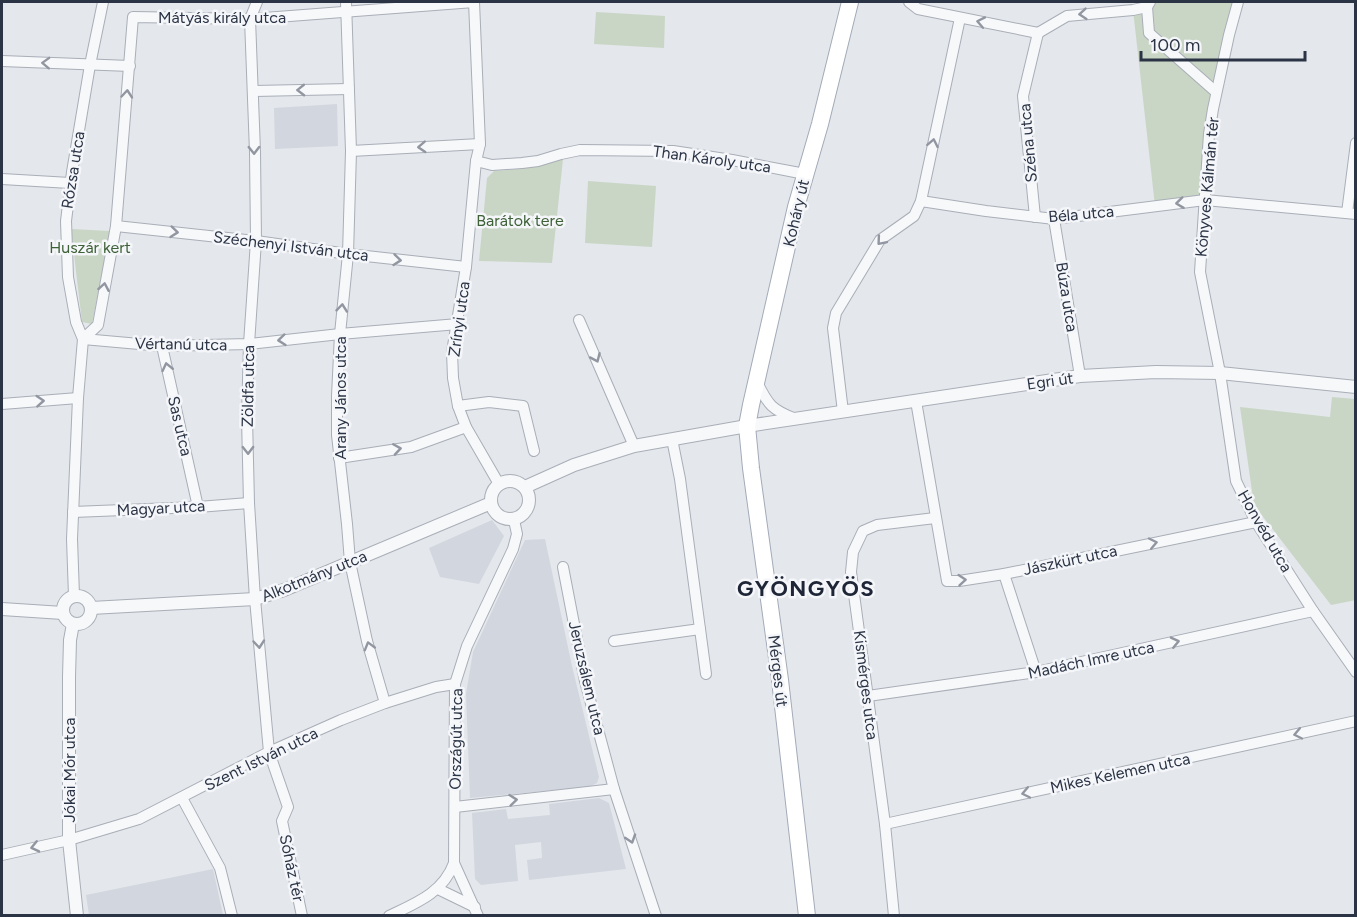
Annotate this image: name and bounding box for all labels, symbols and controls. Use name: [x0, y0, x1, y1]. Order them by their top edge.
one-way arrow: [1079, 7, 1088, 20]
street label: Mátyás király utca: [158, 8, 286, 27]
one-way arrow: [976, 16, 986, 29]
scale bar: [1141, 24, 1304, 62]
text: 100 m: [1150, 34, 1200, 56]
one-way arrow: [41, 57, 50, 69]
one-way arrow: [296, 84, 305, 97]
one-way arrow: [121, 89, 134, 98]
street label: Széna utca: [1015, 103, 1041, 183]
street label: Könyves Kálmán tér: [1191, 116, 1223, 258]
street label: Rózsa utca: [57, 130, 89, 210]
one-way arrow: [926, 139, 939, 149]
one-way arrow: [418, 140, 427, 153]
street label: Than Károly utca: [652, 141, 772, 177]
one-way arrow: [248, 145, 261, 154]
street label: Koháry út: [779, 177, 813, 249]
one-way arrow: [1175, 196, 1185, 208]
street label: Béla utca: [1047, 202, 1115, 226]
park label: Barátok tere: [476, 211, 564, 230]
one-way arrow: [169, 225, 179, 238]
street label: Széchenyi István utca: [212, 227, 370, 265]
one-way arrow: [877, 234, 888, 245]
park label: Huszár kert: [49, 238, 131, 257]
one-way arrow: [392, 253, 401, 266]
street label: Búza utca: [1052, 261, 1082, 333]
street label: Zrínyi utca: [444, 280, 474, 358]
one-way arrow: [98, 283, 110, 292]
one-way arrow: [335, 303, 348, 312]
one-way arrow: [277, 333, 286, 346]
street label: Vértanú utca: [135, 334, 227, 354]
street label: Arany János utca: [331, 336, 350, 460]
street label: Zöldfa utca: [238, 345, 258, 427]
one-way arrow: [589, 352, 601, 363]
one-way arrow: [161, 363, 174, 373]
street label: Egri út: [1025, 368, 1075, 394]
street label: Sas utca: [164, 394, 196, 458]
one-way arrow: [35, 395, 44, 408]
one-way arrow: [392, 444, 401, 456]
one-way arrow: [241, 445, 254, 454]
street label: Honvéd utca: [1234, 486, 1296, 576]
street label: Magyar utca: [116, 496, 206, 520]
one-way arrow: [1148, 537, 1158, 550]
street label: Jászkürt utca: [1021, 541, 1119, 579]
street label: Alkotmány utca: [259, 546, 369, 606]
one-way arrow: [957, 574, 966, 587]
district label: GYÖNGYÖS: [737, 575, 875, 602]
street label: Jeruzsálem utca: [565, 619, 609, 737]
street label: Kismérges utca: [850, 629, 882, 741]
street label: Mérges út: [764, 634, 792, 708]
one-way arrow: [1170, 636, 1180, 649]
street label: Madách Imre utca: [1026, 637, 1156, 683]
one-way arrow: [252, 640, 265, 649]
one-way arrow: [364, 642, 376, 652]
street label: Országút utca: [446, 688, 466, 790]
street label: Jókai Mór utca: [60, 718, 79, 822]
street label: Szent István utca: [201, 723, 321, 795]
one-way arrow: [1294, 726, 1304, 739]
street label: Mikes Kelemen utca: [1048, 749, 1192, 797]
one-way arrow: [1021, 786, 1031, 799]
one-way arrow: [508, 794, 517, 807]
street label: Sóház tér: [276, 833, 308, 904]
one-way arrow: [623, 833, 636, 844]
one-way arrow: [30, 840, 40, 853]

